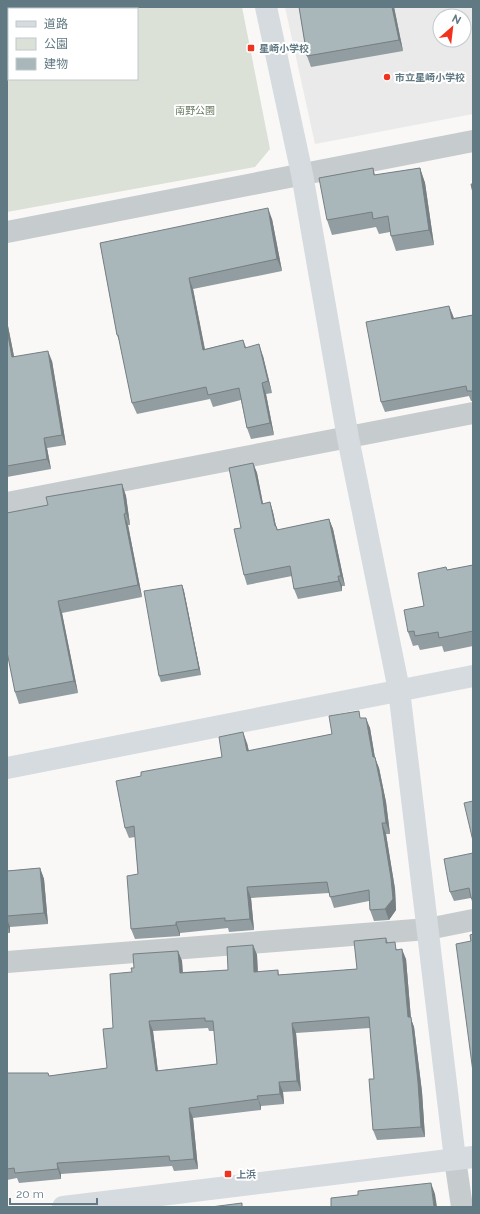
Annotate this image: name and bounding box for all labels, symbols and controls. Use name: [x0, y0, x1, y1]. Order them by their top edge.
legend: [8, 8, 138, 80]
north arrow: [432, 8, 472, 48]
text: N: [450, 12, 463, 27]
text: 道路: [44, 17, 68, 31]
text: 公園: [44, 37, 68, 51]
marker: 星崎小学校: [246, 43, 256, 53]
place label: 星崎小学校: [259, 43, 309, 54]
text: 建物: [44, 57, 68, 71]
marker: 市立星崎小学校: [382, 72, 392, 82]
place label: 市立星崎小学校: [395, 72, 465, 83]
park label: 南野公園: [175, 105, 215, 116]
marker: 上浜: [223, 1169, 233, 1179]
place label: 上浜: [236, 1169, 256, 1180]
scale bar: [10, 1180, 97, 1206]
text: 20 m: [16, 1187, 44, 1201]

